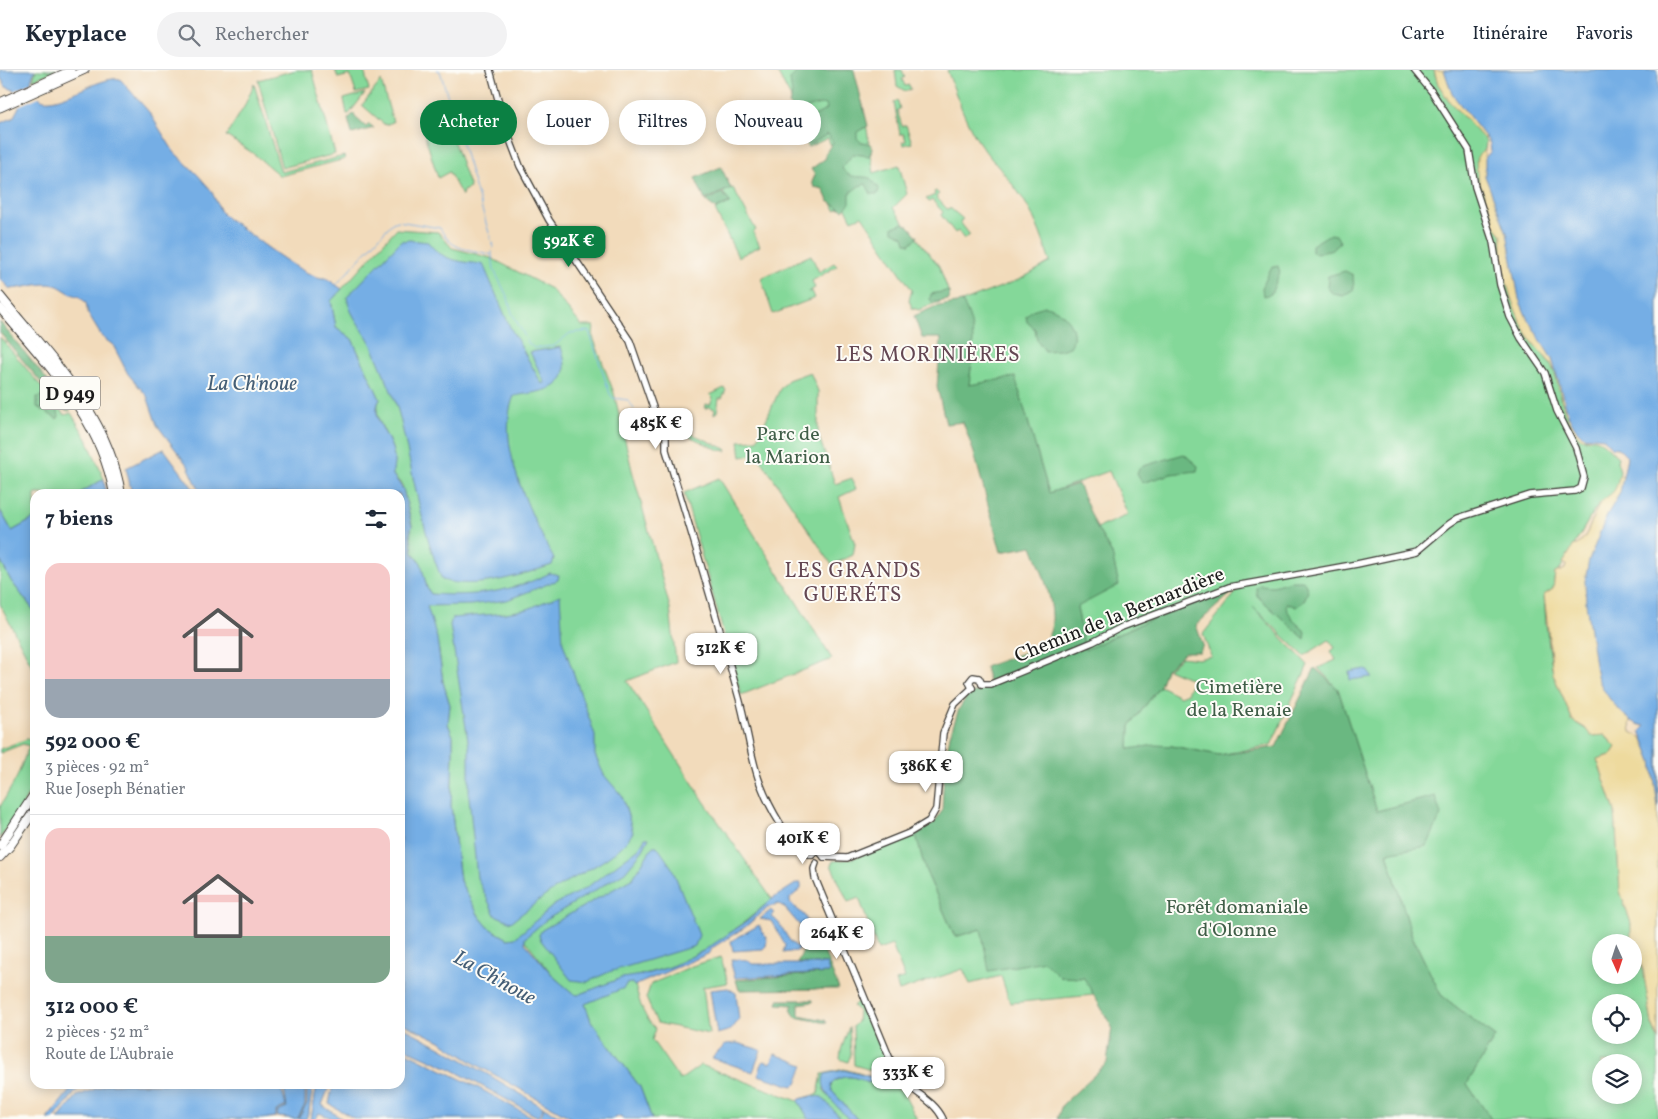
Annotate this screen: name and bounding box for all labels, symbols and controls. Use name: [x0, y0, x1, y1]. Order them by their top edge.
search box: [157, 12, 507, 57]
text: Keyplace: [25, 18, 127, 52]
icon: search: [175, 21, 203, 49]
text: Rechercher: [215, 22, 309, 48]
text: Carte: [1401, 22, 1444, 47]
text: Itinéraire: [1472, 22, 1548, 47]
text: Favoris: [1576, 22, 1633, 47]
chip: Acheter: [420, 100, 517, 145]
chip: Louer: [527, 100, 609, 145]
chip: Filtres: [619, 100, 706, 145]
chip: Nouveau: [716, 100, 821, 145]
pin: 592K €: [528, 226, 610, 268]
text: 592K €: [543, 231, 595, 253]
district label: LES MORINIÈRES: [835, 341, 1021, 370]
water label: La Ch'noue: [207, 370, 297, 399]
road number: D 949: [40, 376, 100, 409]
pin: 485K €: [615, 408, 697, 450]
text: 485K €: [630, 413, 682, 435]
park label: Parc de la Marion: [745, 421, 831, 472]
text: 7 biens: [45, 505, 113, 534]
icon: filters: [362, 505, 390, 533]
district label: LES GRANDS GUERÉTS: [784, 557, 922, 610]
street label: Chemin de la Bernardière: [1011, 561, 1229, 671]
icon: home: [173, 595, 263, 685]
pin: 312K €: [680, 632, 762, 675]
text: 312K €: [696, 638, 746, 660]
park label: Cimetière de la Renaie: [1187, 674, 1291, 725]
text: 592 000 €: [45, 728, 141, 757]
pin: 386K €: [885, 750, 967, 793]
text: 386K €: [900, 756, 952, 778]
text: 3 pièces · 92 m²: [45, 757, 149, 779]
text: Rue Joseph Bénatier: [45, 779, 185, 801]
pin: 401K €: [762, 822, 844, 865]
text: 401K €: [777, 828, 829, 850]
icon: home: [173, 861, 263, 951]
park label: Forêt domaniale d'Olonne: [1166, 894, 1308, 945]
pin: 264K €: [796, 918, 878, 960]
text: 264K €: [810, 923, 864, 945]
north arrow: [1592, 934, 1642, 984]
map controls: [1592, 934, 1642, 1104]
water label: La Ch'noue: [448, 944, 541, 1013]
text: 312 000 €: [45, 993, 138, 1022]
button: locate: [1592, 994, 1642, 1044]
text: 2 pièces · 52 m²: [45, 1022, 149, 1044]
text: Route de L'Aubraie: [45, 1044, 174, 1066]
button: layers: [1592, 1054, 1642, 1104]
pin: 333K €: [867, 1056, 949, 1099]
text: 333K €: [883, 1062, 933, 1084]

